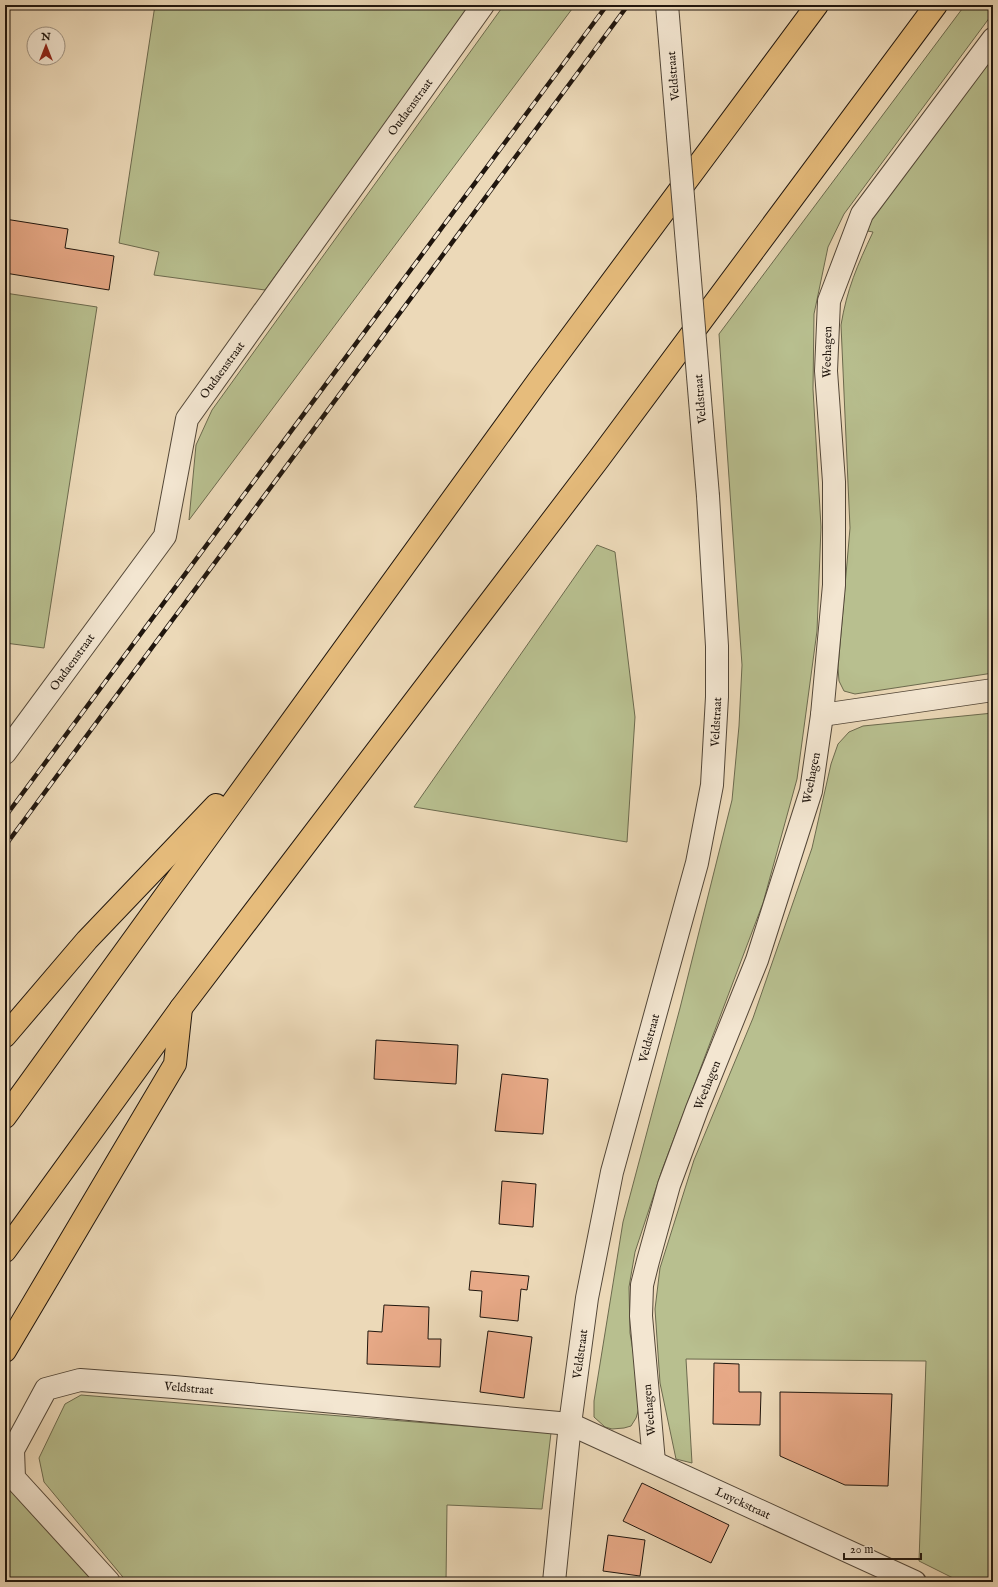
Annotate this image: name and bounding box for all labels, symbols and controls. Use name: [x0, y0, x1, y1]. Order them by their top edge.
north arrow: [26, 26, 66, 66]
text: N: [40, 30, 51, 44]
street label: Veldstraat: [664, 51, 683, 102]
street label: Oudaenstraat: [385, 76, 436, 139]
street label: Weehagen: [820, 325, 835, 378]
street label: Oudaenstraat: [197, 339, 248, 402]
street label: Veldstraat: [691, 374, 710, 425]
street label: Oudaenstraat: [47, 631, 98, 694]
street label: Veldstraat: [708, 697, 725, 748]
street label: Weehagen: [799, 751, 824, 805]
street label: Veldstraat: [636, 1012, 663, 1065]
street label: Weehagen: [691, 1058, 724, 1112]
street label: Veldstraat: [569, 1328, 591, 1381]
street label: Veldstraat: [163, 1379, 214, 1398]
street label: Weehagen: [640, 1383, 659, 1436]
street label: Luyckstraat: [713, 1484, 773, 1523]
scale bar: [844, 1535, 921, 1561]
text: 20 m: [850, 1542, 873, 1557]

